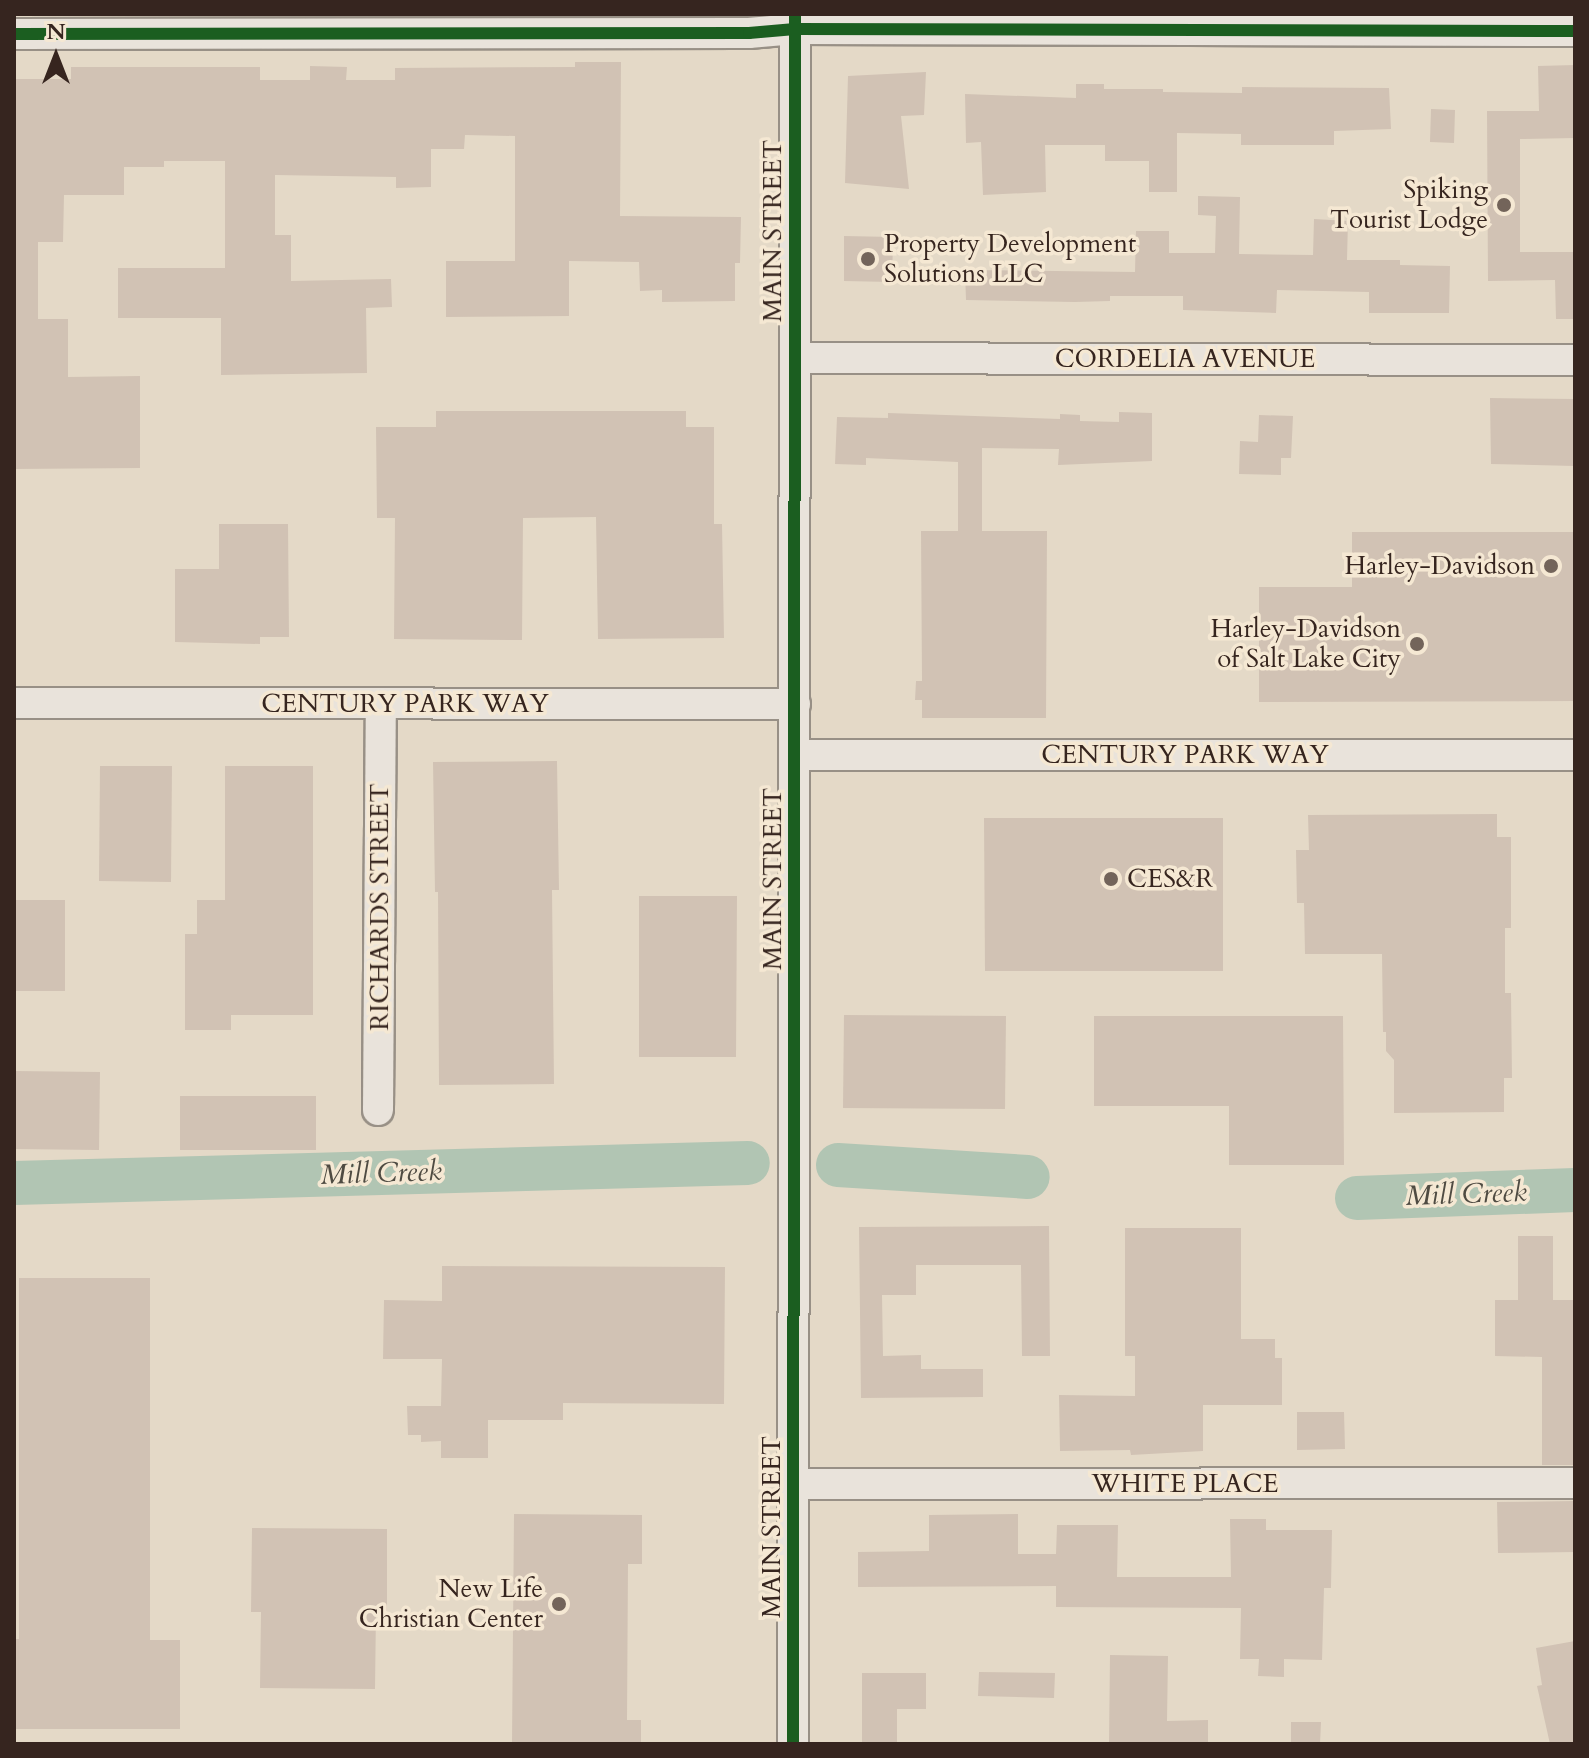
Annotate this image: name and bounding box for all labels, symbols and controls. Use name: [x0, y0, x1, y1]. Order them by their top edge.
north arrow: [16, 16, 96, 96]
text: N: [46, 17, 66, 47]
street label: MAIN STREET: [757, 140, 789, 322]
place label: Spiking Tourist Lodge: [1330, 174, 1488, 236]
marker: Spiking Tourist Lodge: [1495, 196, 1513, 214]
place label: Property Development Solutions LLC: [884, 228, 1136, 290]
marker: Property Development Solutions LLC: [859, 250, 877, 268]
street label: CORDELIA AVENUE: [1055, 343, 1315, 375]
place label: Harley-Davidson: [1345, 550, 1535, 582]
marker: Harley-Davidson: [1542, 557, 1560, 575]
place label: Harley-Davidson of Salt Lake City: [1211, 613, 1401, 674]
marker: Harley-Davidson of Salt Lake City: [1408, 635, 1426, 653]
street label: CENTURY PARK WAY: [261, 688, 549, 720]
street label: CENTURY PARK WAY: [1041, 739, 1329, 771]
street label: RICHARDS STREET: [364, 783, 396, 1031]
street label: MAIN STREET: [757, 788, 789, 970]
place label: CES&R: [1127, 863, 1213, 895]
marker: CES&R: [1102, 870, 1120, 888]
water label: Mill Creek: [320, 1154, 442, 1192]
water label: Mill Creek: [1405, 1175, 1527, 1213]
street label: MAIN STREET: [756, 1436, 788, 1618]
street label: WHITE PLACE: [1092, 1468, 1278, 1500]
place label: New Life Christian Center: [359, 1573, 543, 1634]
marker: New Life Christian Center: [550, 1595, 568, 1613]

